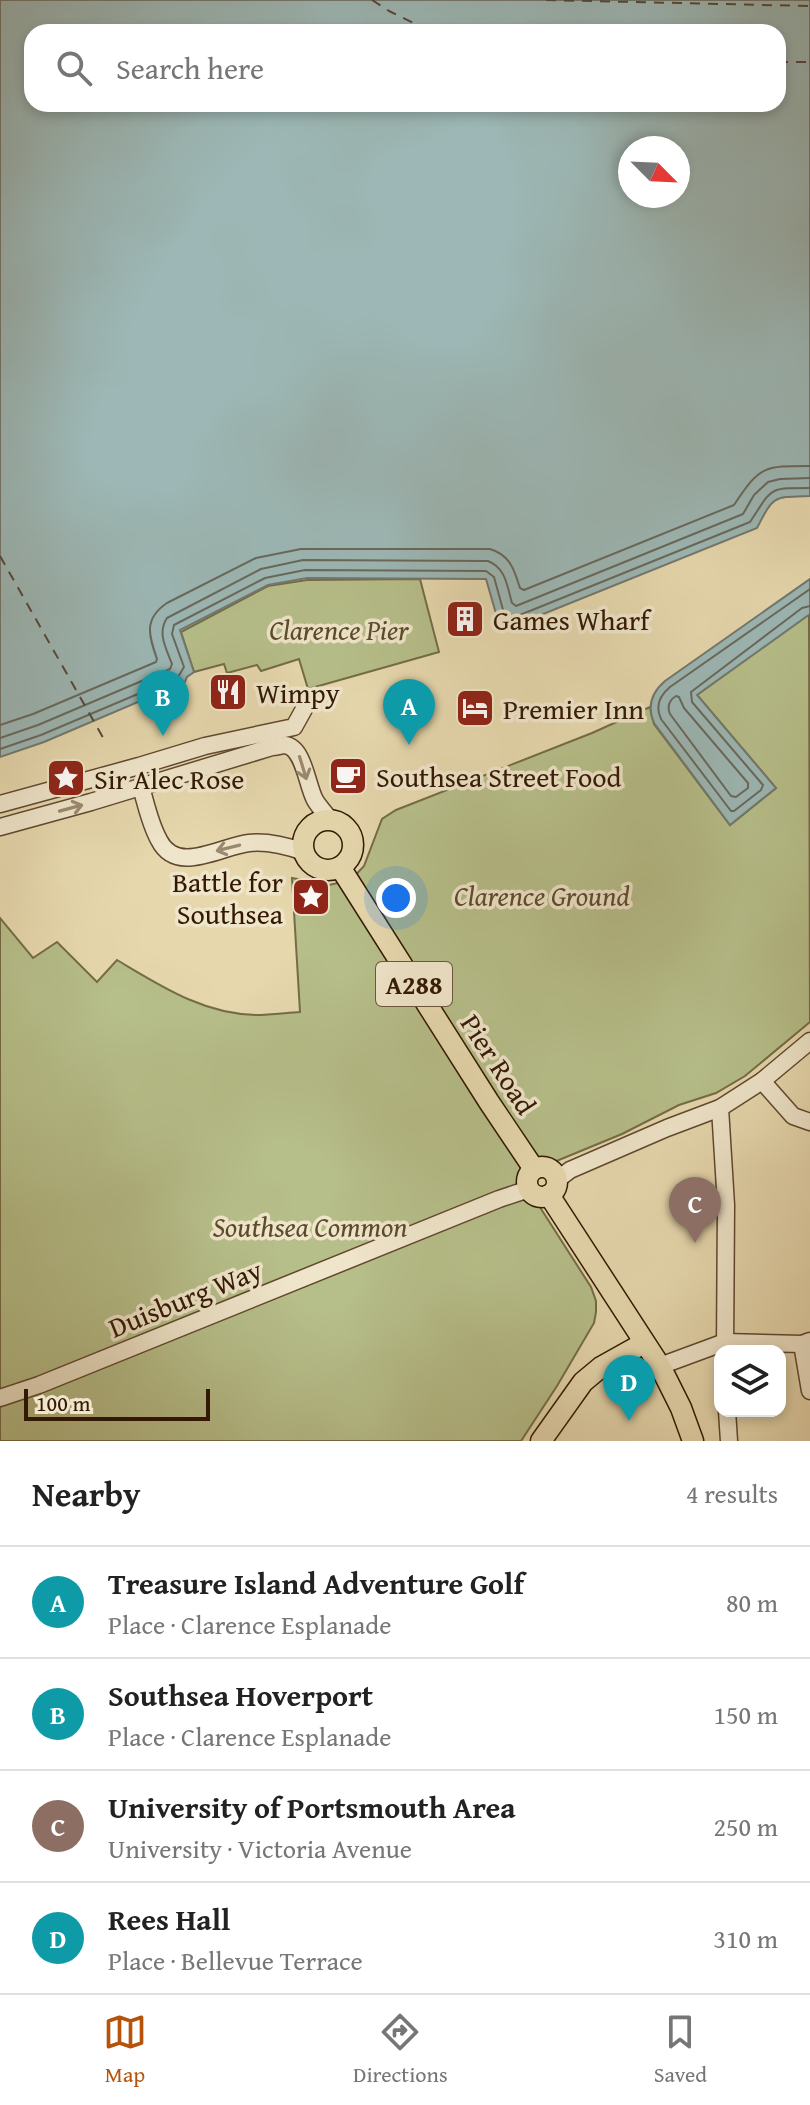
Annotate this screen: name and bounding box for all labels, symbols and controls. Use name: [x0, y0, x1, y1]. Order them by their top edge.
search box: [24, 24, 786, 112]
icon: search: [52, 46, 96, 90]
text: Search here: [116, 46, 264, 90]
north arrow: [618, 136, 690, 208]
building icon: Games Wharf: [444, 598, 486, 640]
place label: Games Wharf: [493, 599, 652, 640]
park label: Clarence Pier: [269, 609, 410, 650]
pin: B: [137, 670, 189, 736]
restaurant icon: Wimpy: [207, 671, 249, 713]
place label: Wimpy: [256, 672, 340, 713]
pin: A: [383, 679, 435, 745]
hotel icon: Premier Inn: [454, 687, 496, 729]
place label: Premier Inn: [503, 688, 644, 729]
one-way arrow: [296, 755, 311, 781]
cafe icon: Southsea Street Food: [327, 755, 369, 797]
place label: Southsea Street Food: [376, 756, 622, 797]
place icon: Sir Alec Rose: [45, 757, 87, 799]
place label: Sir Alec Rose: [94, 758, 244, 799]
one-way arrow: [57, 799, 83, 814]
one-way arrow: [215, 842, 241, 857]
place label: Battle for Southsea: [172, 861, 284, 934]
park label: Clarence Ground: [454, 875, 630, 916]
place icon: Battle for Southsea: [290, 876, 332, 918]
your location: [376, 878, 416, 918]
road number: A288: [376, 962, 452, 1006]
street label: Pier Road: [451, 1006, 547, 1122]
pin: C: [669, 1177, 721, 1243]
park label: Southsea Common: [212, 1206, 408, 1247]
street label: Duisburg Way: [102, 1249, 268, 1347]
map controls: [714, 1345, 786, 1417]
button: layers: [714, 1345, 786, 1417]
pin: D: [603, 1355, 655, 1421]
scale bar: [24, 1385, 210, 1421]
text: 100 m: [36, 1387, 91, 1419]
text: Nearby: [32, 1469, 141, 1518]
text: 4 results: [686, 1474, 778, 1513]
text: Treasure Island Adventure Golf: [108, 1561, 524, 1605]
text: A: [50, 1583, 66, 1622]
text: 80 m: [726, 1583, 778, 1622]
text: Place · Clarence Esplanade: [108, 1605, 391, 1644]
text: Southsea Hoverport: [108, 1673, 373, 1717]
text: B: [50, 1695, 66, 1734]
text: 150 m: [713, 1695, 778, 1734]
text: Place · Clarence Esplanade: [108, 1717, 391, 1756]
text: University of Portsmouth Area: [108, 1785, 516, 1829]
text: C: [51, 1807, 65, 1846]
text: 250 m: [713, 1807, 778, 1846]
text: University · Victoria Avenue: [108, 1829, 412, 1868]
text: Rees Hall: [108, 1897, 230, 1941]
text: D: [50, 1919, 66, 1958]
text: 310 m: [713, 1919, 778, 1958]
text: Place · Bellevue Terrace: [108, 1941, 363, 1980]
tab: Map: [103, 2010, 147, 2090]
tab: Directions: [353, 2010, 448, 2090]
tab: Saved: [654, 2010, 707, 2090]

